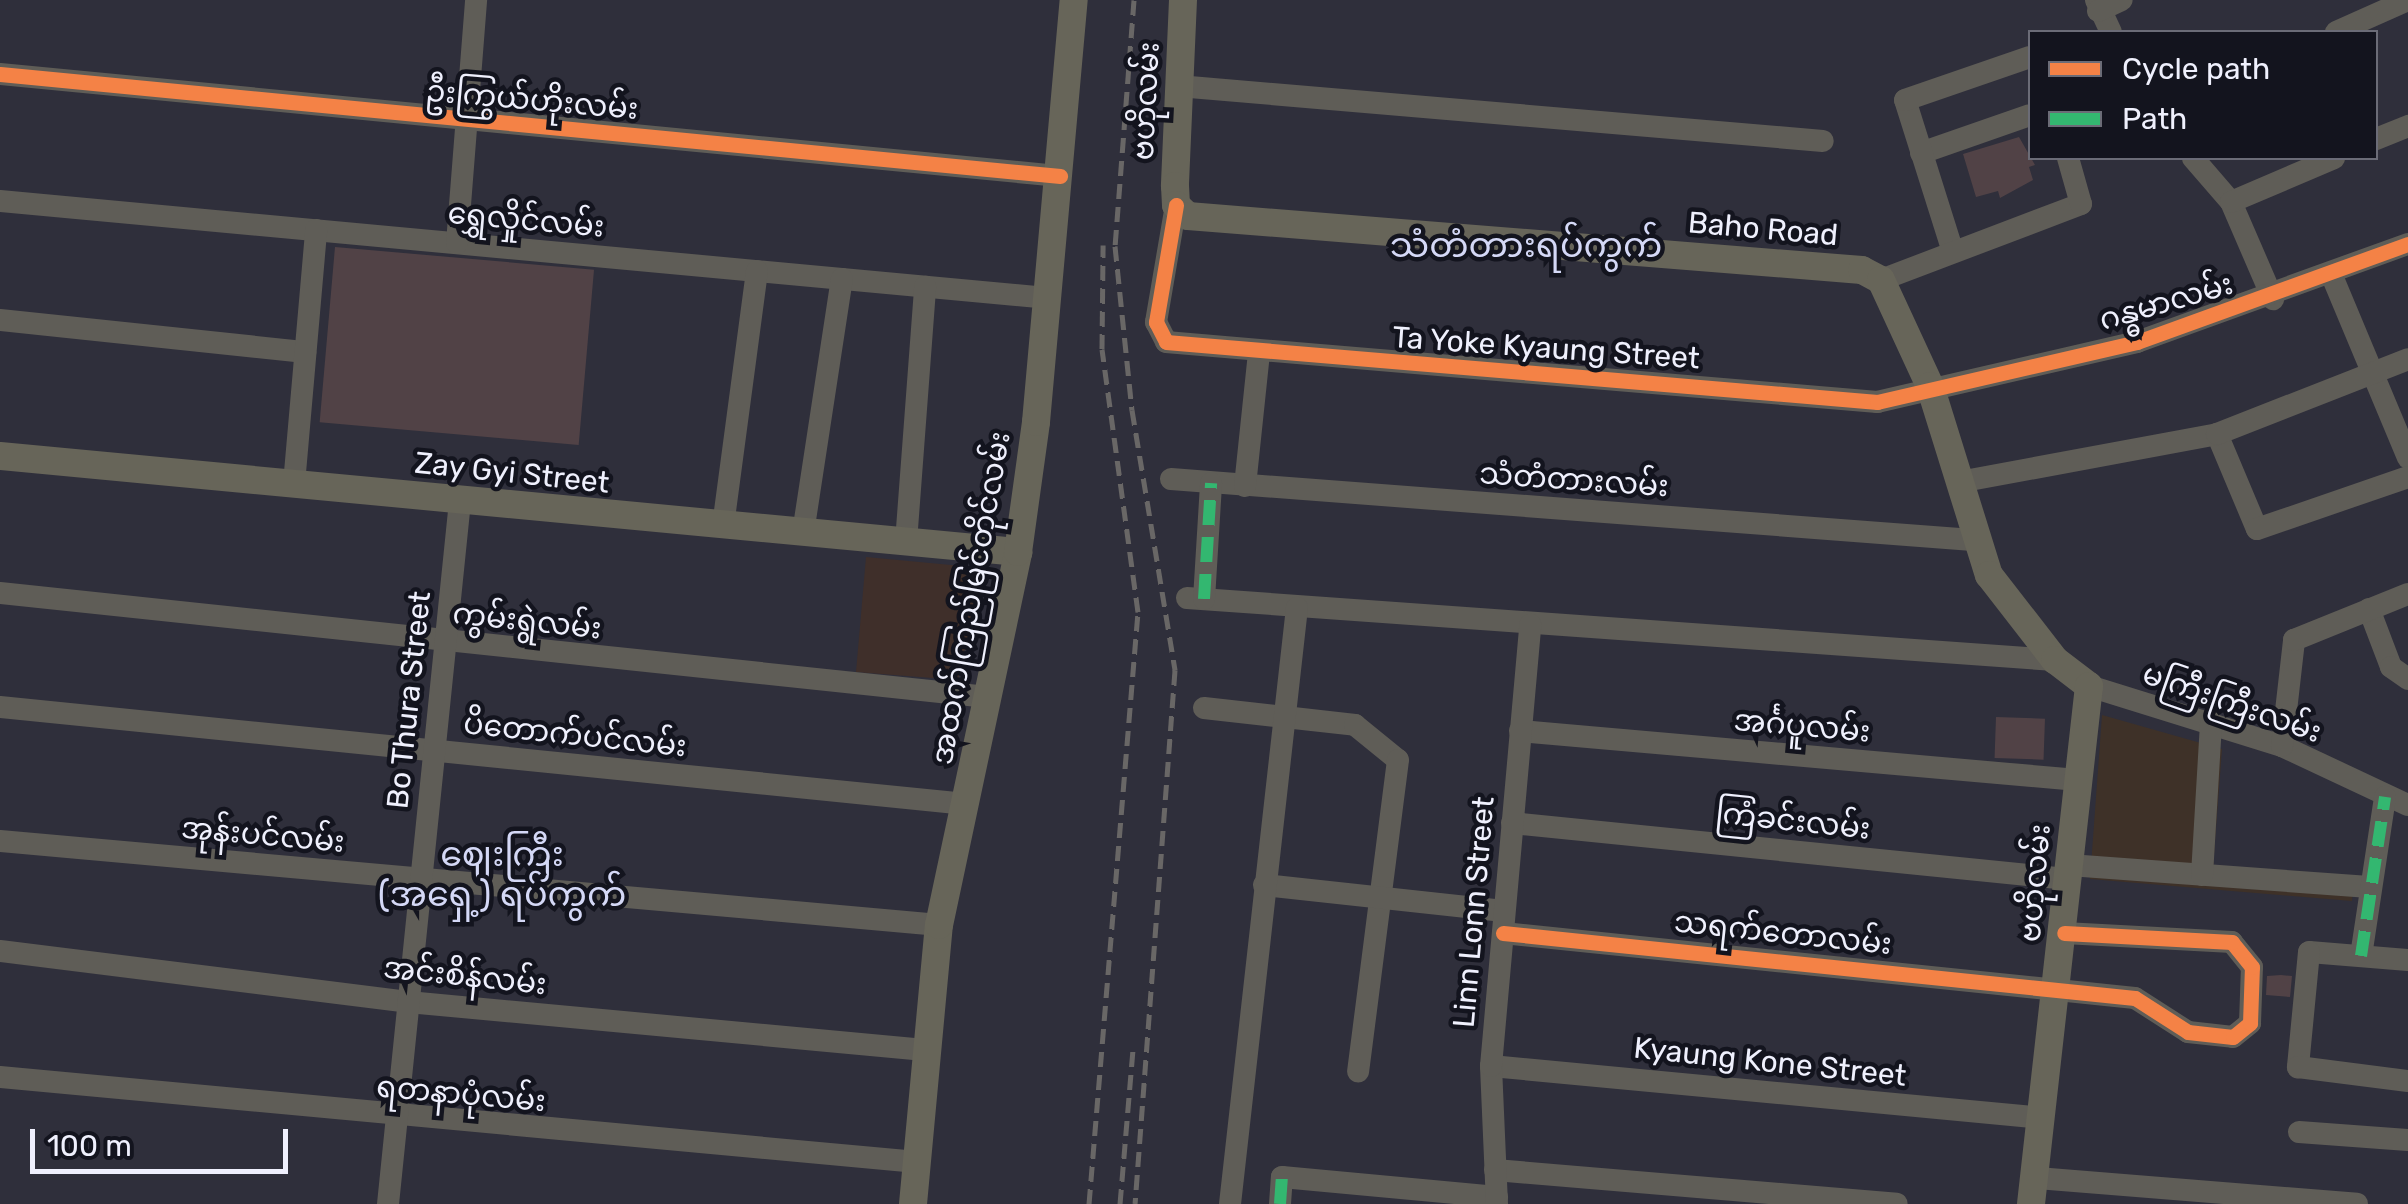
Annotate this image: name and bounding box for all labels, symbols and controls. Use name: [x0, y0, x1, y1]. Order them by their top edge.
legend: [2028, 30, 2378, 160]
street label: ဗဟိုလမ်း: [1125, 41, 1167, 161]
text: Cycle path: [2122, 51, 2270, 87]
street label: ဦးကြွယ်ဟိုးလမ်း: [424, 73, 640, 127]
text: Path: [2122, 101, 2187, 137]
street label: ရွှေလှိုင်လမ်း: [446, 195, 606, 245]
street label: Baho Road: [1686, 205, 1840, 253]
district label: သံတံတားရပ်ကွက်: [1390, 224, 1662, 266]
street label: ဂန္ဓမာလမ်း: [2095, 266, 2237, 338]
street label: Ta Yoke Kyaung Street: [1391, 319, 1701, 377]
street label: အထက်ကြည်မြင်တိုင်လမ်း: [924, 429, 1018, 767]
street label: Zay Gyi Street: [412, 445, 612, 501]
street label: သံတံတားလမ်း: [1478, 455, 1670, 505]
street label: Bo Thura Street: [380, 589, 438, 811]
street label: ကွမ်းရွဲလမ်း: [451, 595, 603, 647]
street label: မကြီးကြီးလမ်း: [2138, 656, 2326, 750]
street label: အင်္ဂပူလမ်း: [1732, 702, 1872, 750]
street label: ပိတောက်ပင်လမ်း: [462, 705, 688, 765]
street label: Linn Lonn Street: [1446, 795, 1502, 1029]
street label: ကြံခင်းလမ်း: [1714, 795, 1872, 847]
street label: အုန်းပင်လမ်း: [180, 810, 346, 860]
street label: ဗဟိုလမ်း: [2012, 822, 2058, 944]
district label: ဈေးကြီး (အရှေ့) ရပ်ကွက်: [378, 833, 626, 915]
street label: သရက်တောလမ်း: [1672, 904, 1894, 962]
street label: အင်းစိန်လမ်း: [382, 950, 548, 1002]
street label: Kyaung Kone Street: [1632, 1030, 1908, 1094]
street label: ရတနာပုံလမ်း: [375, 1069, 547, 1119]
scale bar: [35, 1109, 292, 1171]
text: 100 m: [47, 1128, 132, 1164]

